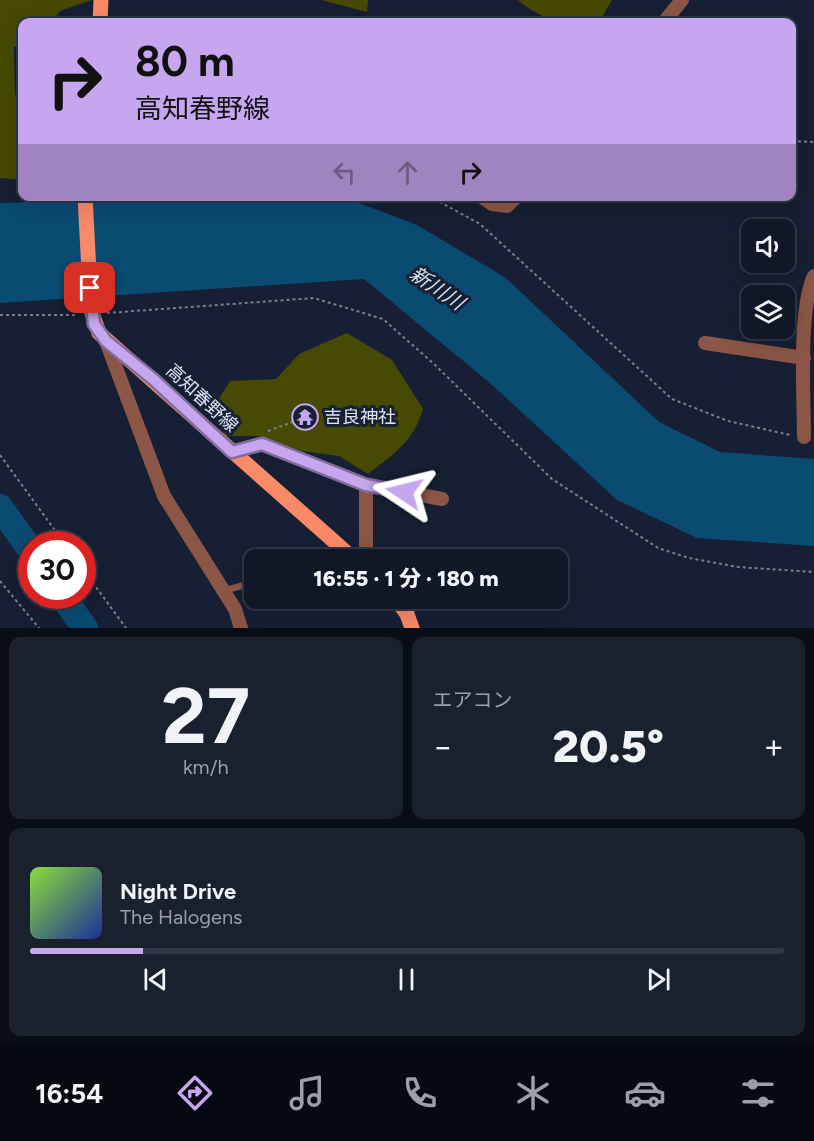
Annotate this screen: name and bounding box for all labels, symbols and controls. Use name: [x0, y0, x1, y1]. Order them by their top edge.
text: 80 m: [135, 36, 235, 87]
icon: right: [36, 42, 114, 120]
text: 高知春野線: [135, 92, 270, 125]
icon: left: [328, 156, 361, 189]
icon: ahead: [391, 156, 424, 189]
icon: right: [454, 156, 487, 189]
map controls: [741, 219, 795, 339]
button: sound: [741, 219, 795, 273]
water label: 新川川: [405, 261, 470, 316]
pin: [64, 262, 115, 313]
icon: arrive: [73, 271, 106, 304]
button: layers: [741, 285, 795, 339]
street label: 高知春野線: [162, 359, 242, 437]
temple icon: 吉良神社: [290, 402, 320, 432]
place label: 吉良神社: [324, 406, 396, 428]
position arrow: [372, 460, 436, 524]
speed limit sign: 30: [18, 531, 96, 609]
text: 16:55 · 1 分 · 180 m: [313, 565, 499, 592]
text: 27: [161, 669, 250, 763]
text: エアコン: [433, 688, 513, 712]
text: 20.5°: [553, 719, 664, 773]
text: −: [433, 727, 453, 766]
text: +: [763, 727, 784, 766]
text: km/h: [183, 755, 229, 779]
text: Night Drive: [120, 878, 236, 905]
text: The Halogens: [120, 905, 242, 929]
icon: previous: [139, 963, 172, 996]
icon: pause: [390, 963, 423, 996]
icon: next: [642, 963, 675, 996]
icon: directions: [174, 1072, 216, 1114]
icon: music: [286, 1072, 328, 1114]
icon: phone: [399, 1072, 441, 1114]
icon: climate: [512, 1072, 554, 1114]
icon: car: [624, 1072, 666, 1114]
icon: filters: [737, 1072, 779, 1114]
text: 16:54: [35, 1077, 103, 1110]

